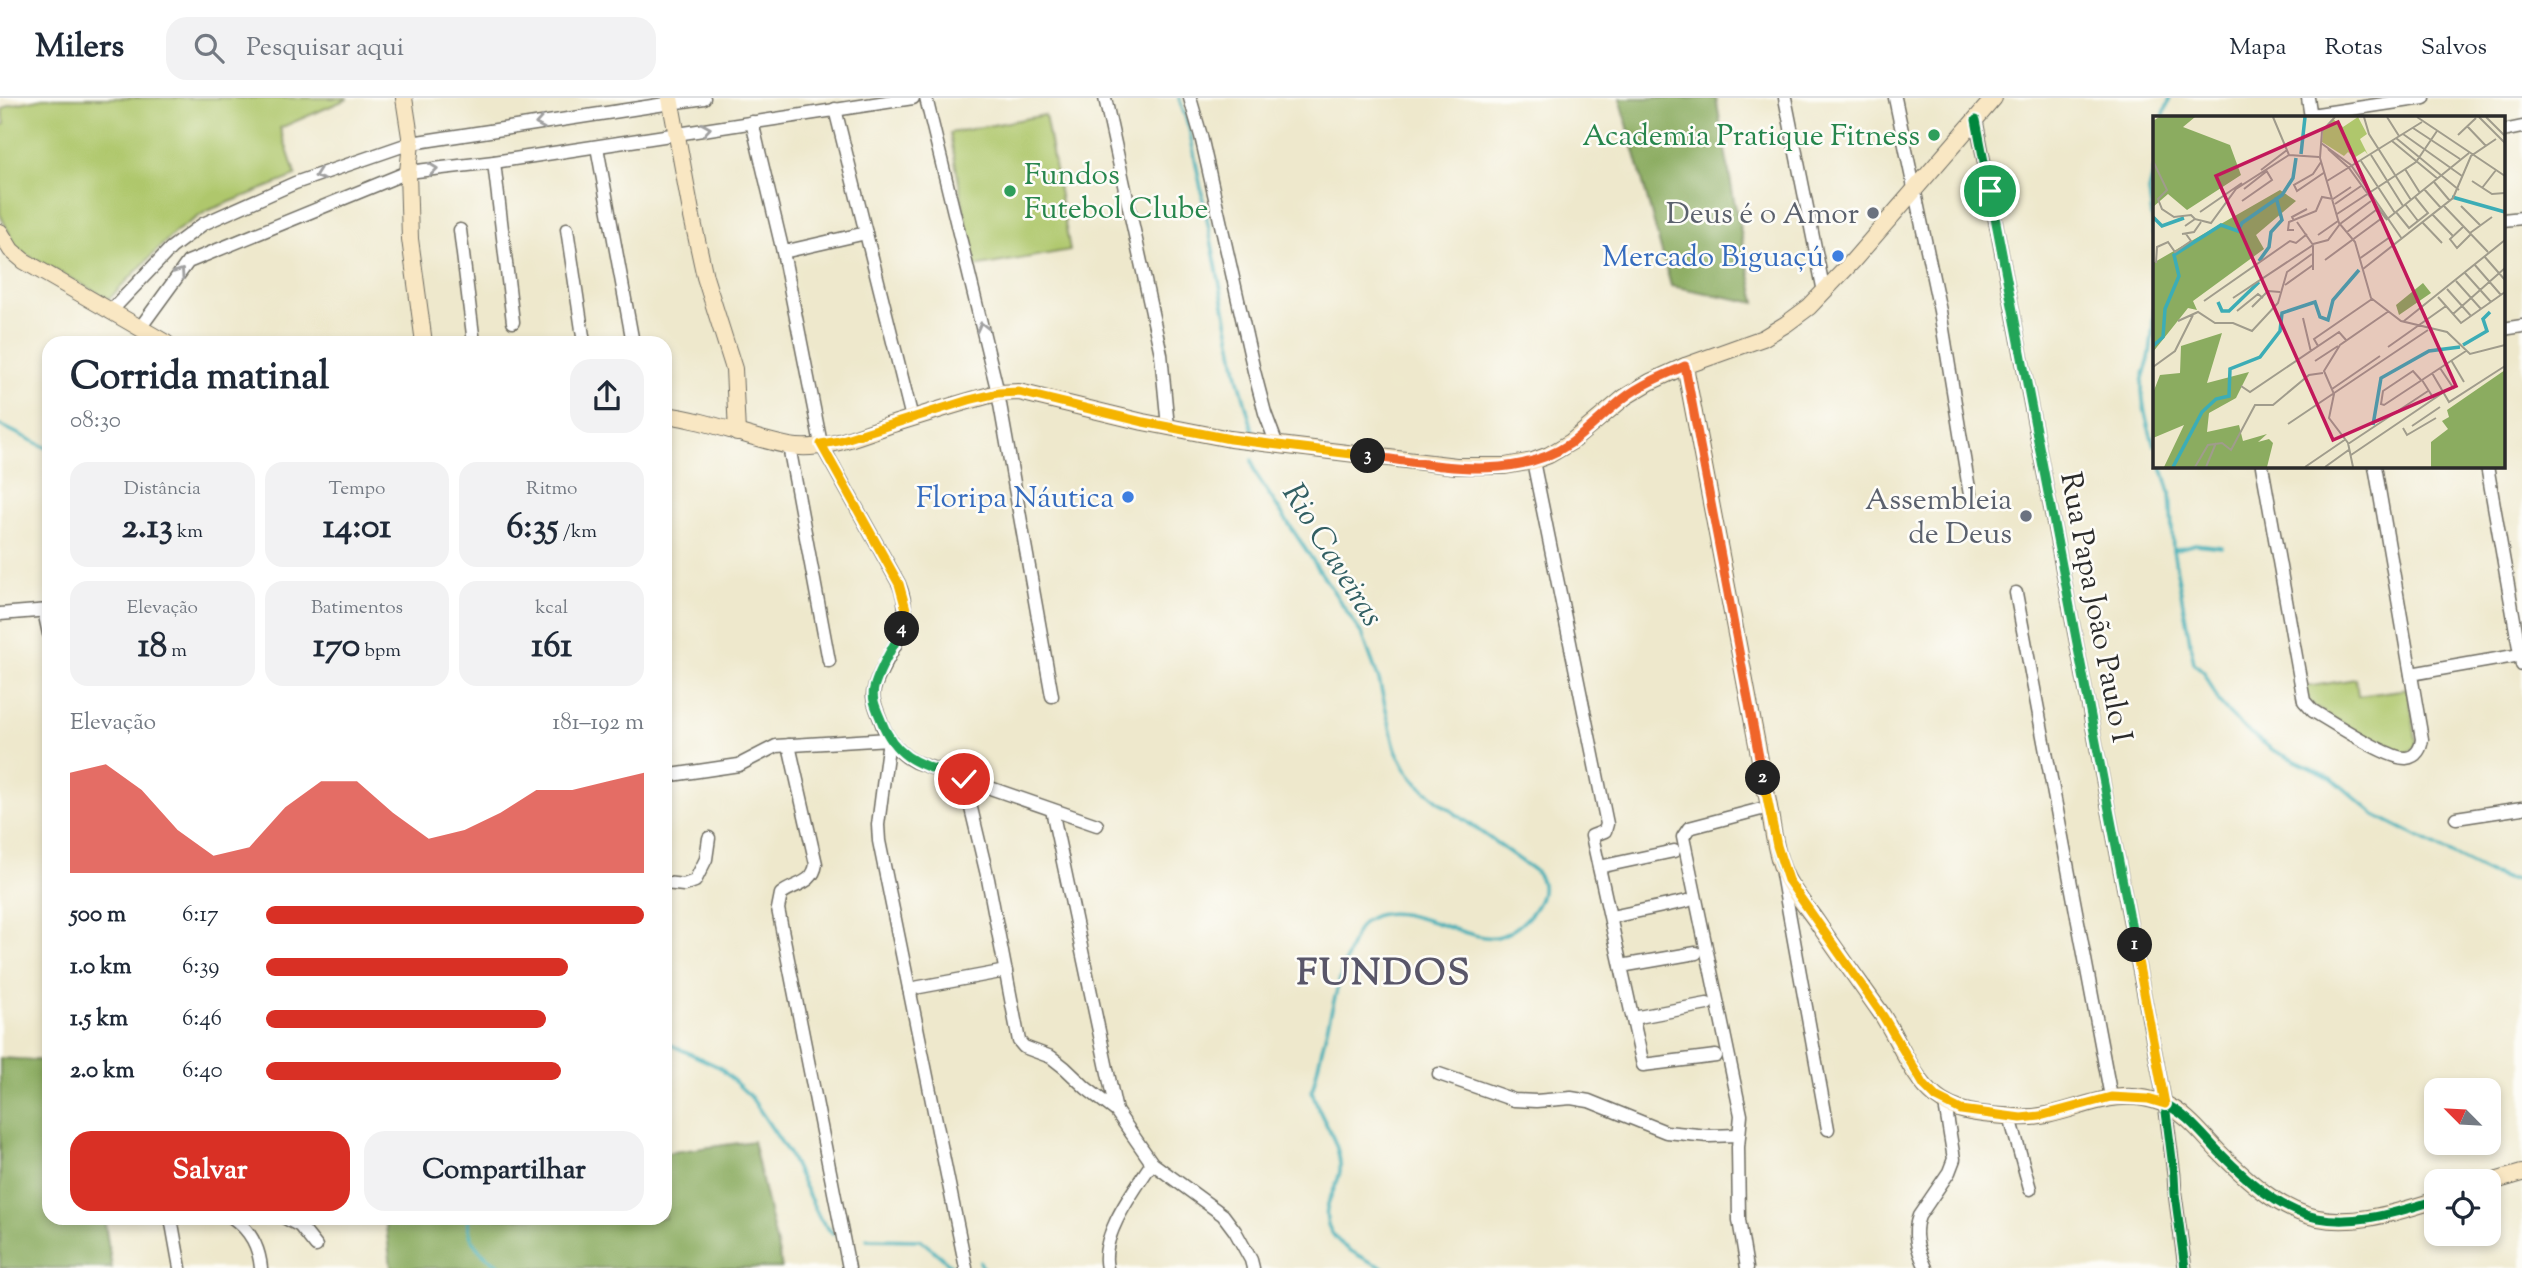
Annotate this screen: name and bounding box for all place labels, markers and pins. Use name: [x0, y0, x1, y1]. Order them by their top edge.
place label: Academia Pratique Fitness: [1582, 116, 1920, 159]
marker: Academia Pratique Fitness: [1926, 127, 1942, 143]
place label: Fundos Futebol Clube: [1024, 155, 1208, 232]
pin: [1960, 161, 2020, 221]
marker: Fundos Futebol Clube: [1002, 183, 1018, 199]
place label: Deus é o Amor: [1666, 194, 1859, 237]
marker: Deus é o Amor: [1865, 205, 1881, 221]
place label: Mercado Biguaçú: [1602, 237, 1824, 280]
marker: Mercado Biguaçú: [1830, 248, 1846, 264]
pin: 3: [1350, 438, 1386, 474]
place label: Floripa Náutica: [916, 478, 1114, 521]
place label: Assembleia de Deus: [1865, 480, 2012, 557]
marker: Floripa Náutica: [1120, 489, 1136, 505]
marker: Assembleia de Deus: [2018, 508, 2034, 524]
pin: 4: [884, 612, 920, 646]
pin: [934, 749, 994, 809]
pin: 2: [1746, 760, 1780, 796]
pin: 1: [2118, 928, 2152, 962]

